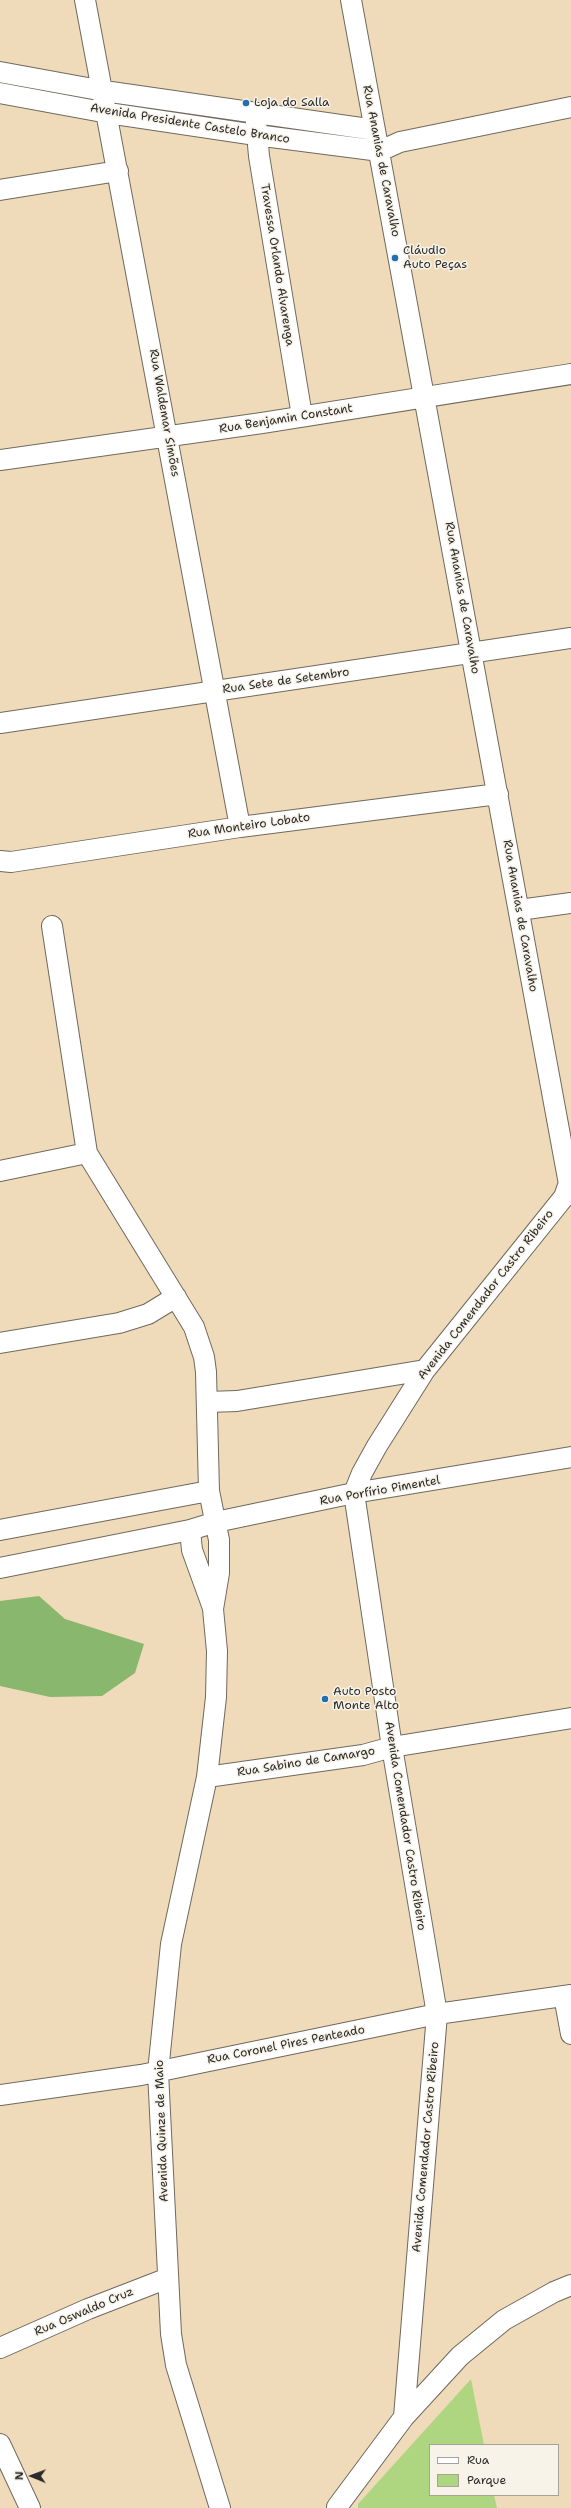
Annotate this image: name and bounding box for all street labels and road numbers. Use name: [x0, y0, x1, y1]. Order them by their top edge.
street label: Rua Ananias de Caravalho: [359, 84, 403, 238]
street label: Avenida Presidente Castelo Branco: [89, 101, 291, 147]
street label: Travessa Orlando Alvarenga: [257, 183, 297, 347]
street label: Rua Waldemar Simões: [146, 348, 182, 478]
street label: Rua Benjamin Constant: [218, 401, 354, 437]
street label: Rua Ananias de Caravalho: [442, 521, 482, 675]
street label: Rua Sete de Setembro: [222, 665, 350, 697]
street label: Rua Monteiro Lobato: [187, 810, 311, 842]
street label: Rua Ananias de Caravalho: [500, 839, 540, 993]
street label: Avenida Comendador Castro Ribeiro: [415, 1207, 557, 1383]
street label: Rua Porfírio Pimentel: [319, 1473, 441, 1509]
street label: Avenida Comendador Castro Ribeiro: [381, 1720, 429, 1932]
street label: Rua Sabino de Camargo: [236, 1744, 376, 1780]
street label: Rua Coronel Pires Penteado: [206, 2023, 366, 2067]
street label: Avenida Comendador Castro Ribeiro: [410, 2041, 442, 2253]
street label: Avenida Quinze de Maio: [152, 2060, 172, 2202]
street label: Rua Oswaldo Cruz: [32, 2285, 136, 2339]

